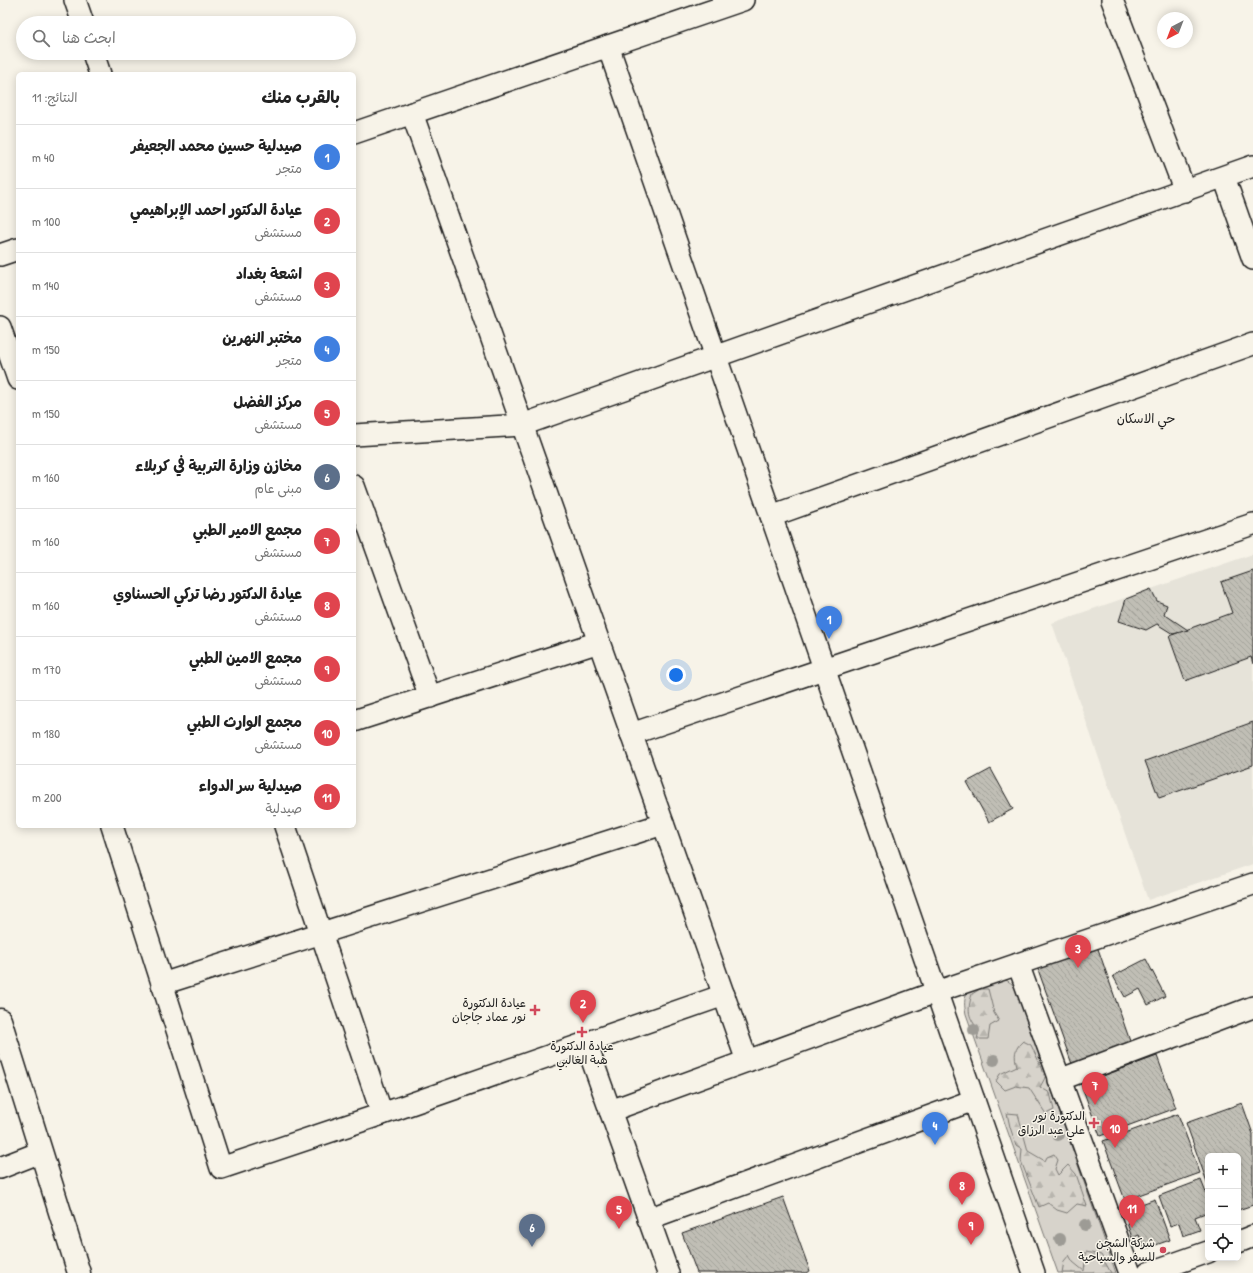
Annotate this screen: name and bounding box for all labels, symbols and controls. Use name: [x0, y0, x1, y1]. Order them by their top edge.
north arrow: [1157, 12, 1193, 48]
search box: [16, 16, 356, 60]
icon: search: [30, 27, 52, 49]
text: ابحث هنا: [62, 27, 116, 48]
text: بالقرب منك: [262, 85, 340, 108]
text: النتائج: 11: [32, 88, 77, 106]
text: صيدلية حسين محمد الجعيفر: [131, 135, 302, 156]
text: 40 m: [32, 148, 55, 166]
text: 1: [325, 148, 329, 166]
text: متجر: [277, 159, 302, 177]
text: عيادة الدكتور احمد الإبراهيمي: [130, 199, 302, 220]
text: 100 m: [32, 212, 60, 230]
text: 2: [324, 212, 330, 230]
text: مستشفى: [254, 223, 302, 241]
text: اشعة بغداد: [236, 263, 302, 284]
text: 140 m: [32, 276, 59, 294]
text: 3: [324, 276, 330, 294]
text: مستشفى: [254, 287, 302, 305]
text: مختبر النهرين: [222, 327, 302, 348]
text: 150 m: [32, 340, 60, 358]
text: 4: [325, 340, 329, 358]
text: متجر: [277, 351, 302, 369]
text: مركز الفضل: [233, 391, 302, 412]
text: 150 m: [32, 404, 60, 422]
text: 5: [324, 404, 330, 422]
district label: حي الاسكان: [1117, 409, 1175, 430]
text: مستشفى: [254, 415, 302, 433]
text: مخازن وزارة التربية في كربلاء: [135, 455, 302, 476]
text: 160 m: [32, 468, 60, 486]
text: 6: [324, 468, 330, 486]
text: مبنى عام: [254, 479, 302, 497]
text: مجمع الامير الطبي: [193, 519, 302, 540]
text: 160 m: [32, 532, 60, 550]
text: 7: [324, 532, 330, 550]
text: مستشفى: [254, 543, 302, 561]
text: عيادة الدكتور رضا تركي الحسناوي: [113, 583, 302, 604]
text: 160 m: [32, 596, 60, 614]
text: 8: [324, 596, 330, 614]
pin: 1: [816, 606, 842, 639]
text: مستشفى: [254, 607, 302, 625]
text: مجمع اﻻمين الطبي: [189, 647, 302, 668]
text: 170 m: [32, 660, 61, 678]
text: 9: [325, 660, 329, 678]
your location: [666, 665, 686, 685]
text: مستشفى: [254, 671, 302, 689]
text: مجمع الوارث الطبي: [187, 711, 302, 732]
text: 180 m: [32, 724, 60, 742]
text: 10: [322, 724, 332, 742]
text: مستشفى: [254, 735, 302, 753]
text: صيدلية سر الدواء: [199, 775, 302, 796]
text: 200 m: [32, 788, 62, 806]
text: 11: [322, 788, 332, 806]
text: صيدلية: [265, 799, 302, 817]
pin: 3: [1065, 935, 1091, 968]
pin: 2: [570, 990, 596, 1023]
place label: عيادة الدكتورة نور عماد جاجان: [452, 994, 526, 1025]
marker: عيادة الدكتورة نور عماد جاجان: [529, 1004, 541, 1016]
marker: عيادة الدكتورة هبة الغالبي: [576, 1026, 588, 1038]
place label: عيادة الدكتورة هبة الغالبي: [550, 1037, 614, 1071]
pin: 7: [1082, 1072, 1108, 1105]
place label: الدكتورة نور علي عبد الرزاق: [1018, 1107, 1085, 1141]
pin: 4: [922, 1112, 948, 1145]
pin: 10: [1102, 1115, 1128, 1148]
marker: الدكتورة نور علي عبد الرزاق: [1088, 1117, 1100, 1129]
map controls: [1205, 1153, 1241, 1261]
button: +: [1205, 1153, 1241, 1189]
pin: 8: [949, 1172, 975, 1205]
button: −: [1205, 1189, 1241, 1225]
pin: 11: [1119, 1195, 1145, 1228]
pin: 5: [606, 1196, 632, 1229]
pin: 9: [958, 1212, 984, 1245]
pin: 6: [519, 1214, 545, 1247]
button: locate: [1205, 1225, 1241, 1261]
place label: شركة الشجن للسفر والسياحية: [1078, 1234, 1155, 1265]
marker: شركة الشجن للسفر والسياحية: [1158, 1245, 1168, 1255]

